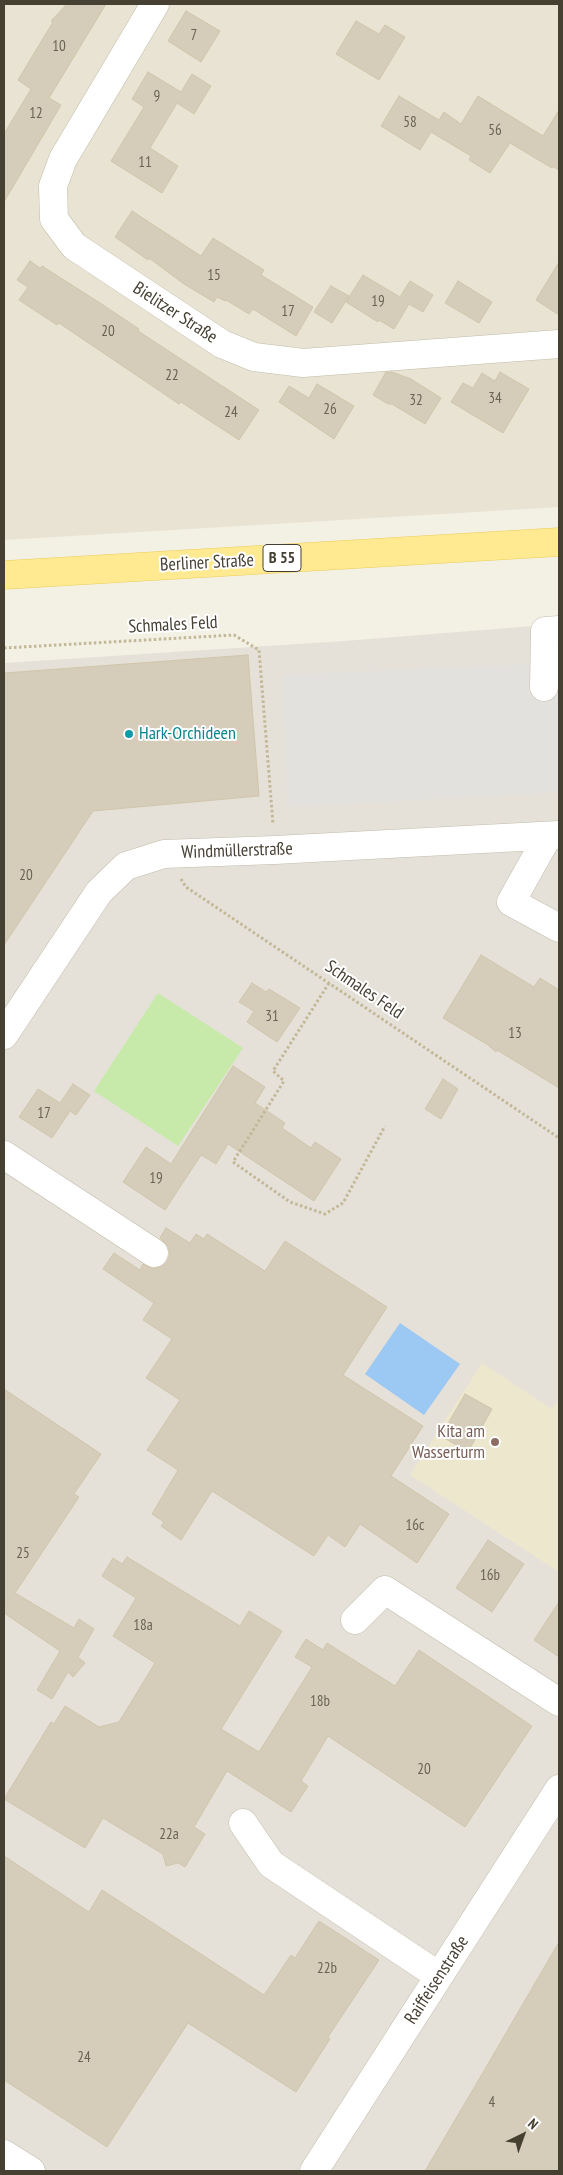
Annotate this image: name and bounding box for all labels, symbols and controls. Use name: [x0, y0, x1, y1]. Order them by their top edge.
house number: 7: [191, 27, 197, 45]
house number: 10: [52, 38, 66, 56]
house number: 9: [154, 88, 160, 106]
house number: 12: [29, 105, 43, 123]
house number: 58: [403, 114, 417, 132]
house number: 56: [488, 122, 502, 140]
house number: 11: [138, 154, 152, 172]
house number: 15: [207, 267, 221, 285]
street label: Bielitzer Straße: [129, 278, 221, 348]
house number: 19: [371, 293, 385, 311]
house number: 17: [281, 303, 295, 321]
house number: 20: [101, 323, 115, 341]
house number: 22: [165, 367, 179, 385]
house number: 34: [488, 390, 502, 408]
house number: 32: [409, 392, 423, 410]
house number: 26: [323, 401, 337, 419]
house number: 24: [224, 404, 238, 422]
road number: B 55: [263, 544, 301, 572]
street label: Berliner Straße: [159, 550, 255, 576]
street label: Schmales Feld: [128, 612, 218, 638]
place label: Hark-Orchideen: [139, 723, 236, 745]
marker: Hark-Orchideen: [123, 728, 135, 740]
street label: Windmüllerstraße: [181, 838, 293, 864]
house number: 20: [19, 867, 33, 885]
street label: Schmales Feld: [321, 956, 407, 1024]
house number: 31: [265, 1008, 279, 1026]
house number: 13: [508, 1025, 522, 1043]
house number: 17: [37, 1105, 51, 1123]
house number: 19: [149, 1170, 163, 1188]
place label: Kita am Wasserturm: [412, 1421, 485, 1464]
marker: Kita am Wasserturm: [489, 1436, 501, 1448]
house number: 16c: [406, 1517, 424, 1535]
house number: 25: [16, 1545, 30, 1563]
house number: 16b: [480, 1567, 500, 1585]
house number: 18a: [133, 1617, 153, 1635]
house number: 18b: [310, 1693, 330, 1711]
house number: 20: [417, 1761, 431, 1779]
house number: 22a: [159, 1826, 179, 1844]
street label: Raiffeisenstraße: [400, 1932, 474, 2028]
house number: 22b: [317, 1960, 337, 1978]
house number: 24: [77, 2049, 91, 2067]
house number: 4: [489, 2094, 495, 2112]
north arrow: [498, 2110, 548, 2160]
text: N: [524, 2115, 542, 2133]

